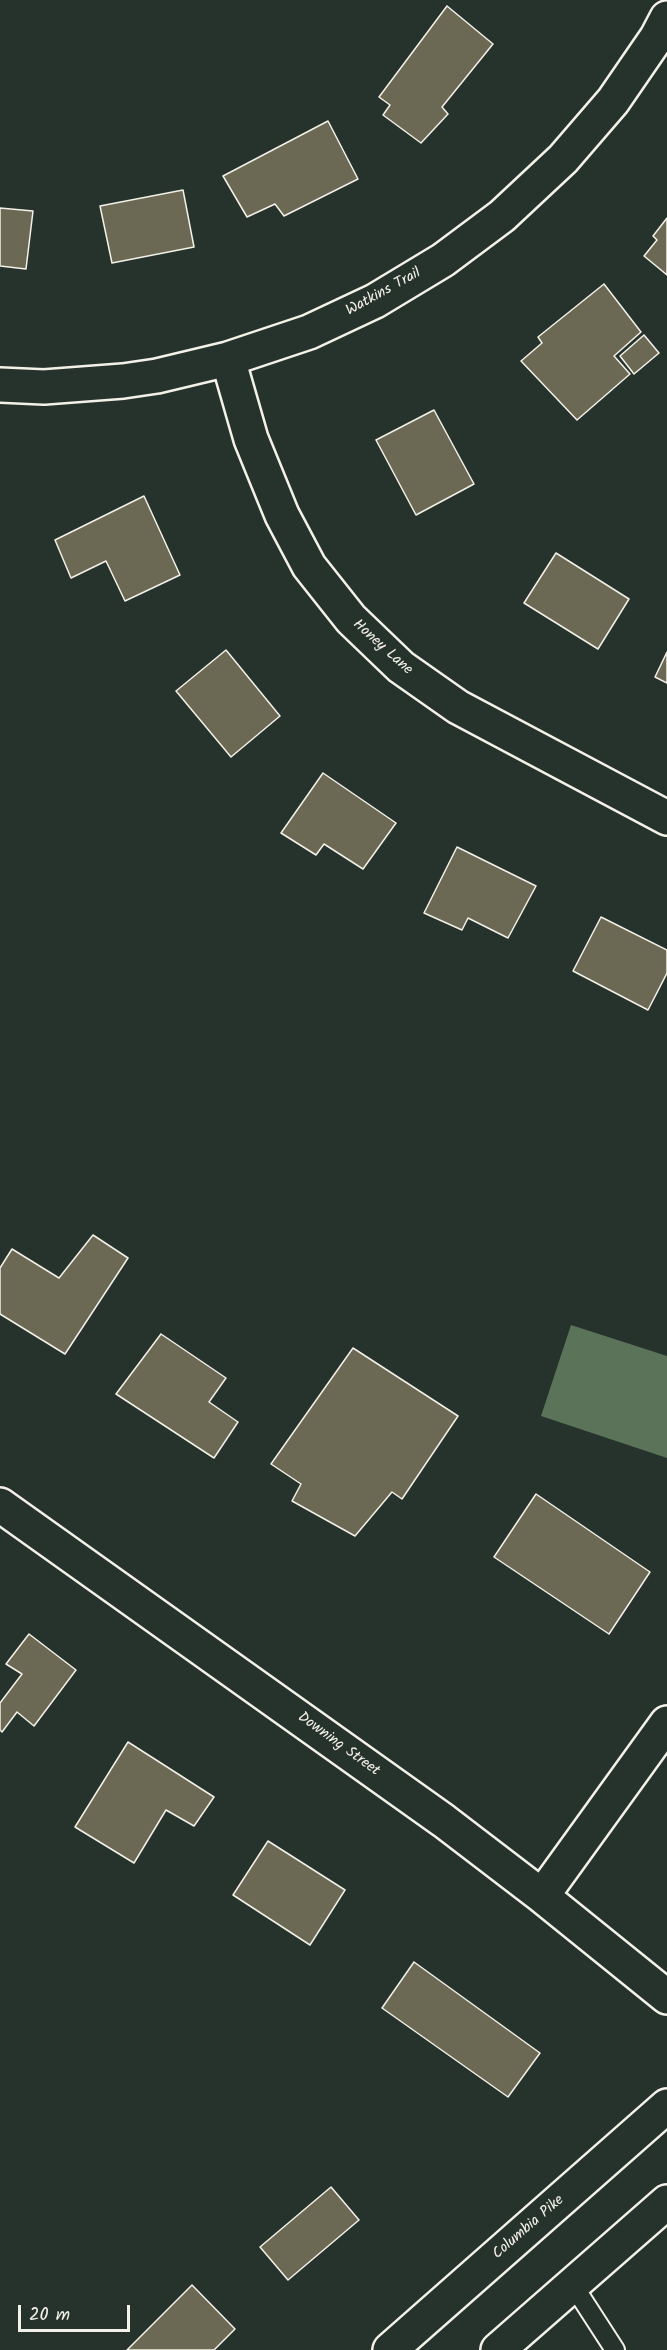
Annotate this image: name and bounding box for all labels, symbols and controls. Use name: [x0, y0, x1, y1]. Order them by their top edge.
street label: Watkins Trail: [343, 265, 425, 321]
street label: Honey Lane: [348, 616, 416, 680]
street label: Downing Street: [293, 1709, 383, 1781]
street label: Columbia Pike: [490, 2192, 568, 2264]
scale bar: [21, 2293, 134, 2331]
text: 20 m: [29, 2301, 70, 2330]

